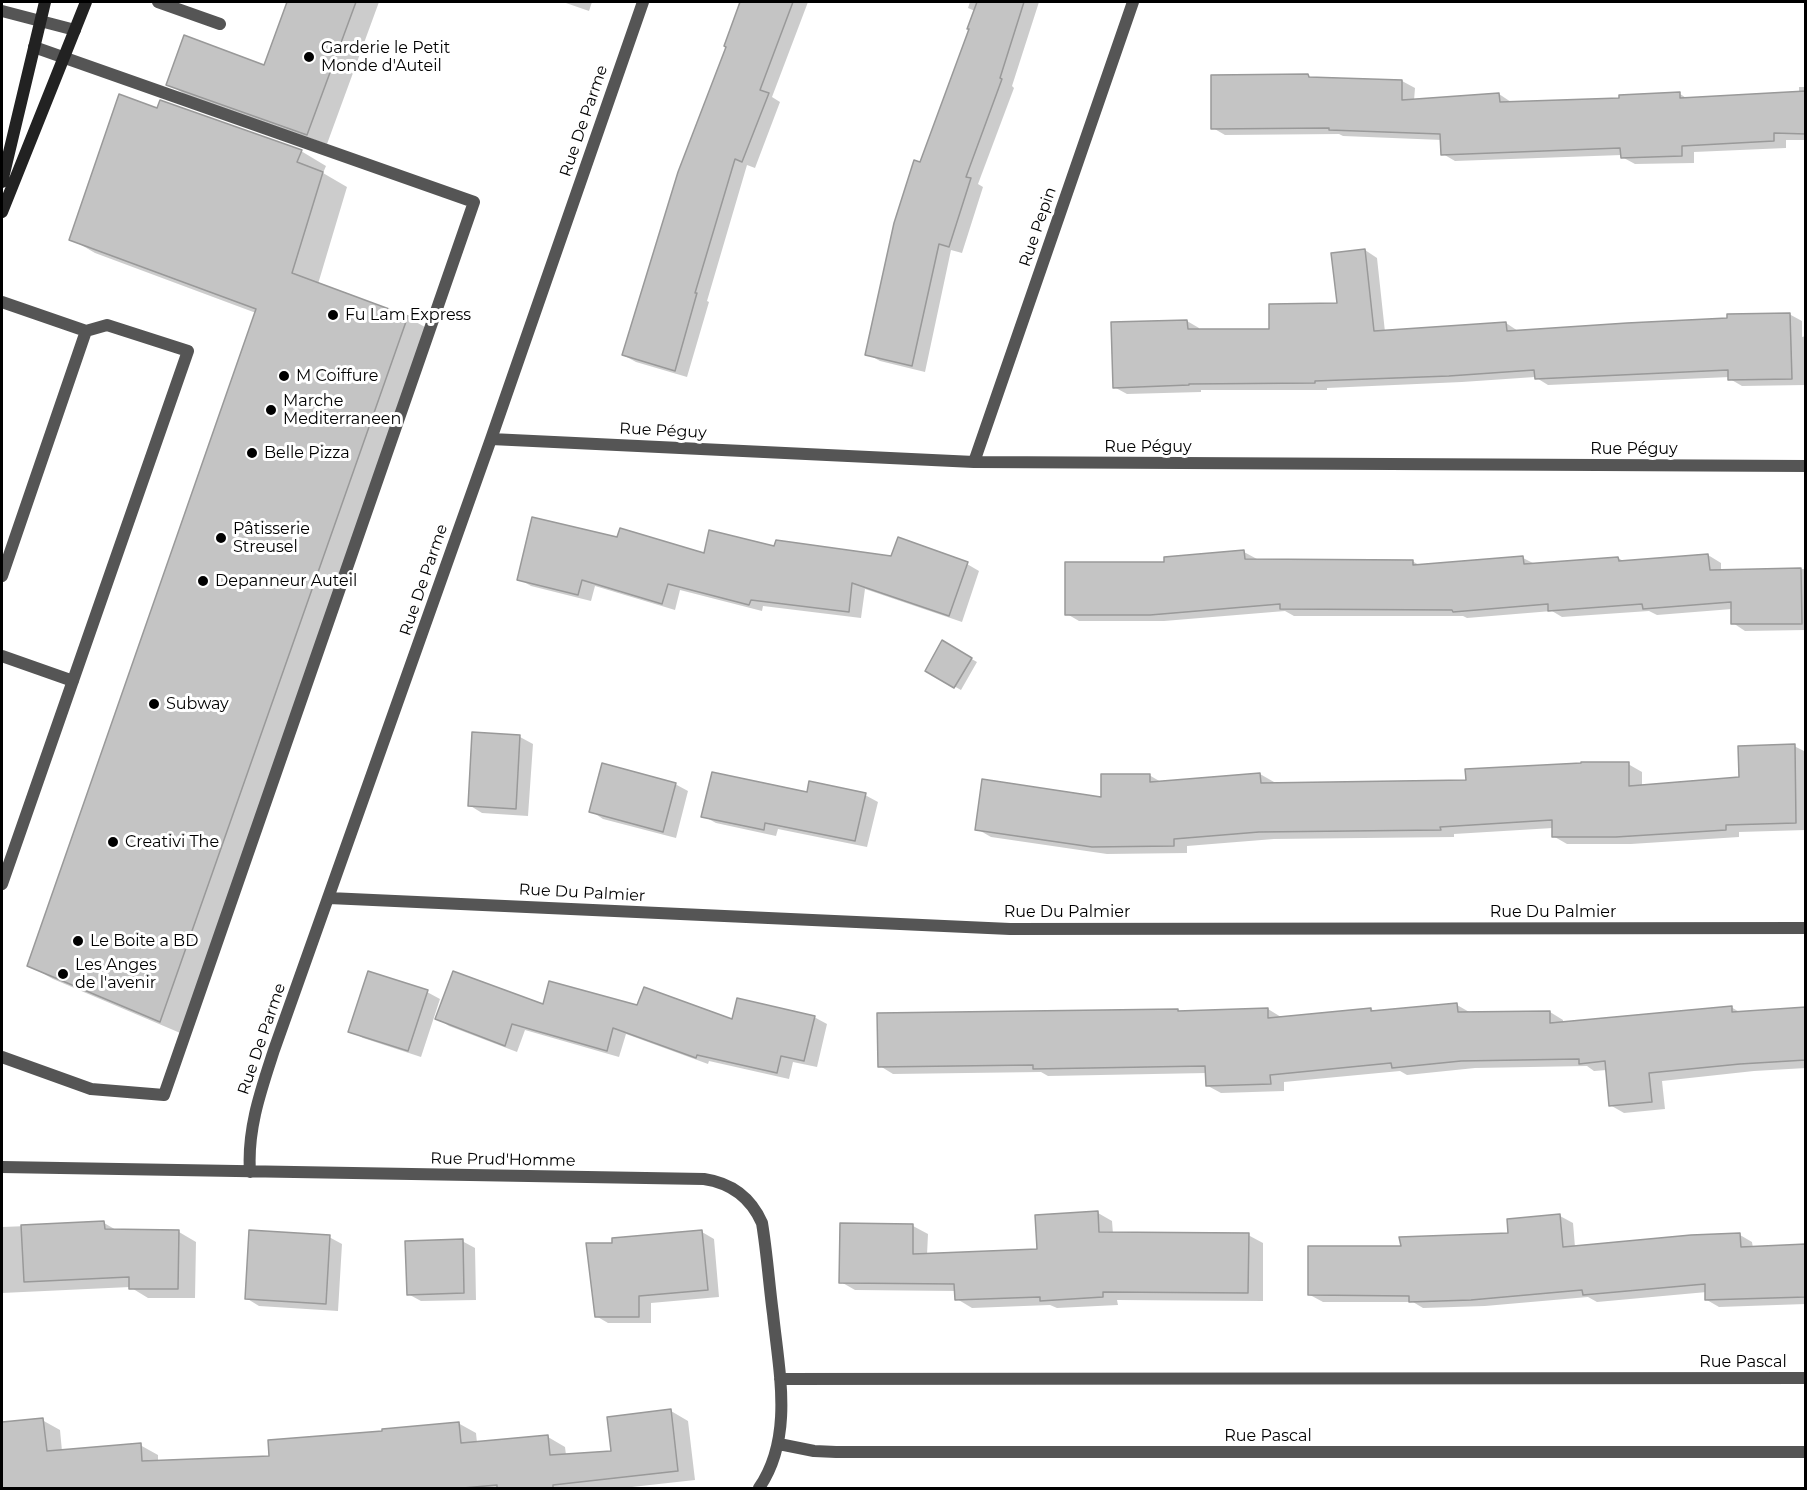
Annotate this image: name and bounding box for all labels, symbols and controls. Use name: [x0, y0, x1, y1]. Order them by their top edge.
place label: Garderie le Petit Monde d'Auteil: [321, 38, 450, 76]
marker: Garderie le Petit Monde d'Auteil: [302, 50, 316, 64]
street label: Rue De Parme: [556, 63, 612, 179]
street label: Rue Pepin: [1015, 185, 1061, 269]
place label: Fu Lam Express: [345, 305, 471, 325]
marker: Fu Lam Express: [326, 308, 340, 322]
place label: M Coiffure: [296, 366, 378, 386]
marker: M Coiffure: [277, 369, 291, 383]
place label: Marche Mediterraneen: [283, 391, 401, 429]
marker: Marche Mediterraneen: [264, 403, 278, 417]
street label: Rue Péguy: [619, 419, 707, 443]
street label: Rue Péguy: [1104, 437, 1192, 457]
street label: Rue Péguy: [1590, 439, 1678, 459]
place label: Belle Pizza: [264, 443, 350, 463]
marker: Belle Pizza: [245, 446, 259, 460]
place label: Pâtisserie Streusel: [233, 519, 310, 557]
street label: Rue De Parme: [396, 522, 452, 638]
marker: Pâtisserie Streusel: [214, 531, 228, 545]
place label: Depanneur Auteil: [215, 571, 357, 591]
marker: Depanneur Auteil: [196, 574, 210, 588]
place label: Subway: [166, 694, 229, 714]
marker: Subway: [147, 697, 161, 711]
place label: Creativi The: [125, 832, 219, 852]
marker: Creativi The: [106, 835, 120, 849]
street label: Rue Du Palmier: [518, 880, 646, 906]
street label: Rue Du Palmier: [1004, 902, 1130, 922]
street label: Rue Du Palmier: [1490, 902, 1616, 922]
place label: Le Boite a BD: [90, 931, 198, 951]
marker: Le Boite a BD: [71, 934, 85, 948]
place label: Les Anges de l'avenir: [75, 955, 157, 993]
marker: Les Anges de l'avenir: [56, 967, 70, 981]
street label: Rue De Parme: [234, 981, 290, 1097]
street label: Rue Prud'Homme: [430, 1149, 576, 1171]
street label: Rue Pascal: [1699, 1352, 1787, 1372]
street label: Rue Pascal: [1224, 1426, 1312, 1446]

